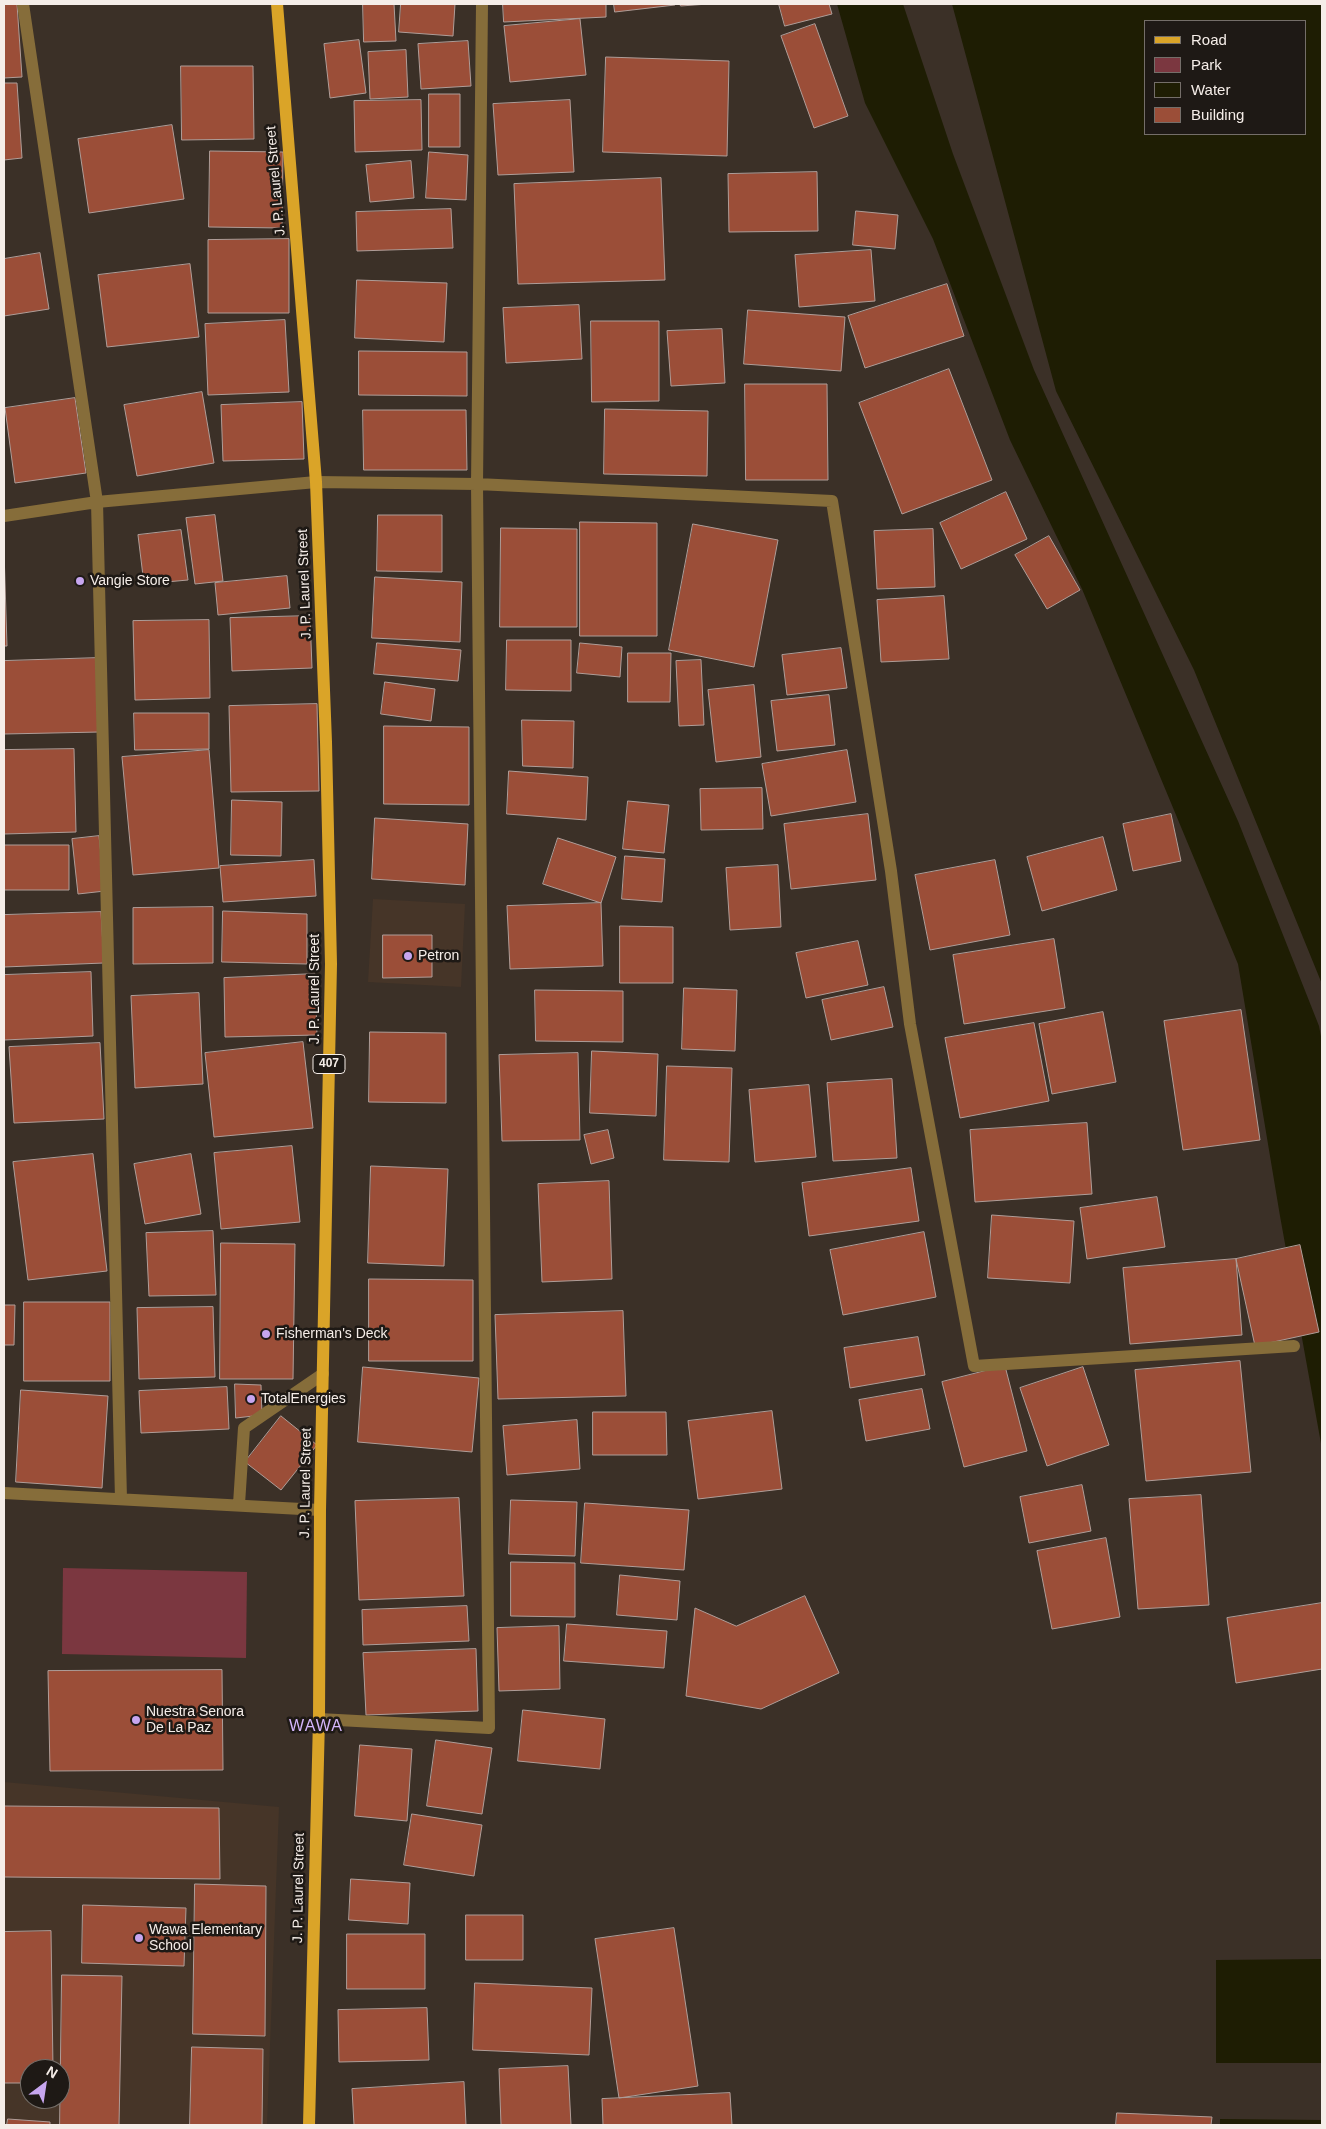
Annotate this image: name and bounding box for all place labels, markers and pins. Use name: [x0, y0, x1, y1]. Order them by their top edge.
place label: Vangie Store: [90, 573, 170, 589]
marker: Vangie Store: [74, 575, 86, 587]
place label: Petron: [418, 948, 459, 964]
marker: Petron: [402, 950, 414, 962]
place label: Fisherman's Deck: [276, 1326, 388, 1342]
marker: Fisherman's Deck: [260, 1328, 272, 1340]
place label: TotalEnergies: [261, 1391, 346, 1407]
marker: TotalEnergies: [245, 1393, 257, 1405]
place label: Nuestra Senora De La Paz: [146, 1704, 244, 1736]
marker: Nuestra Senora De La Paz: [130, 1714, 142, 1726]
place label: Wawa Elementary School: [149, 1922, 262, 1954]
marker: Wawa Elementary School: [133, 1932, 145, 1944]

